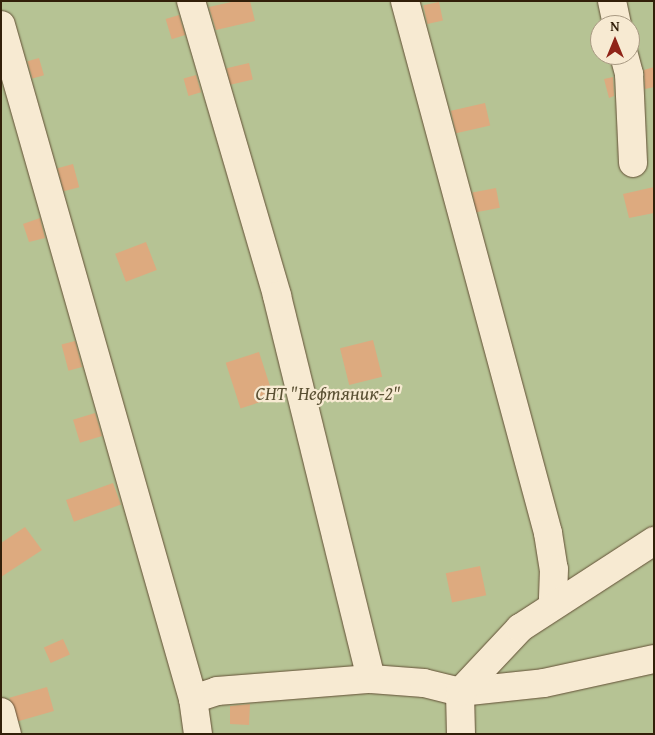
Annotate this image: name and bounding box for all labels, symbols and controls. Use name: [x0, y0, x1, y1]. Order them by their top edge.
north arrow: [590, 15, 640, 65]
text: N: [610, 16, 620, 36]
park label: СНТ "Нефтяник-2": [256, 383, 400, 405]

